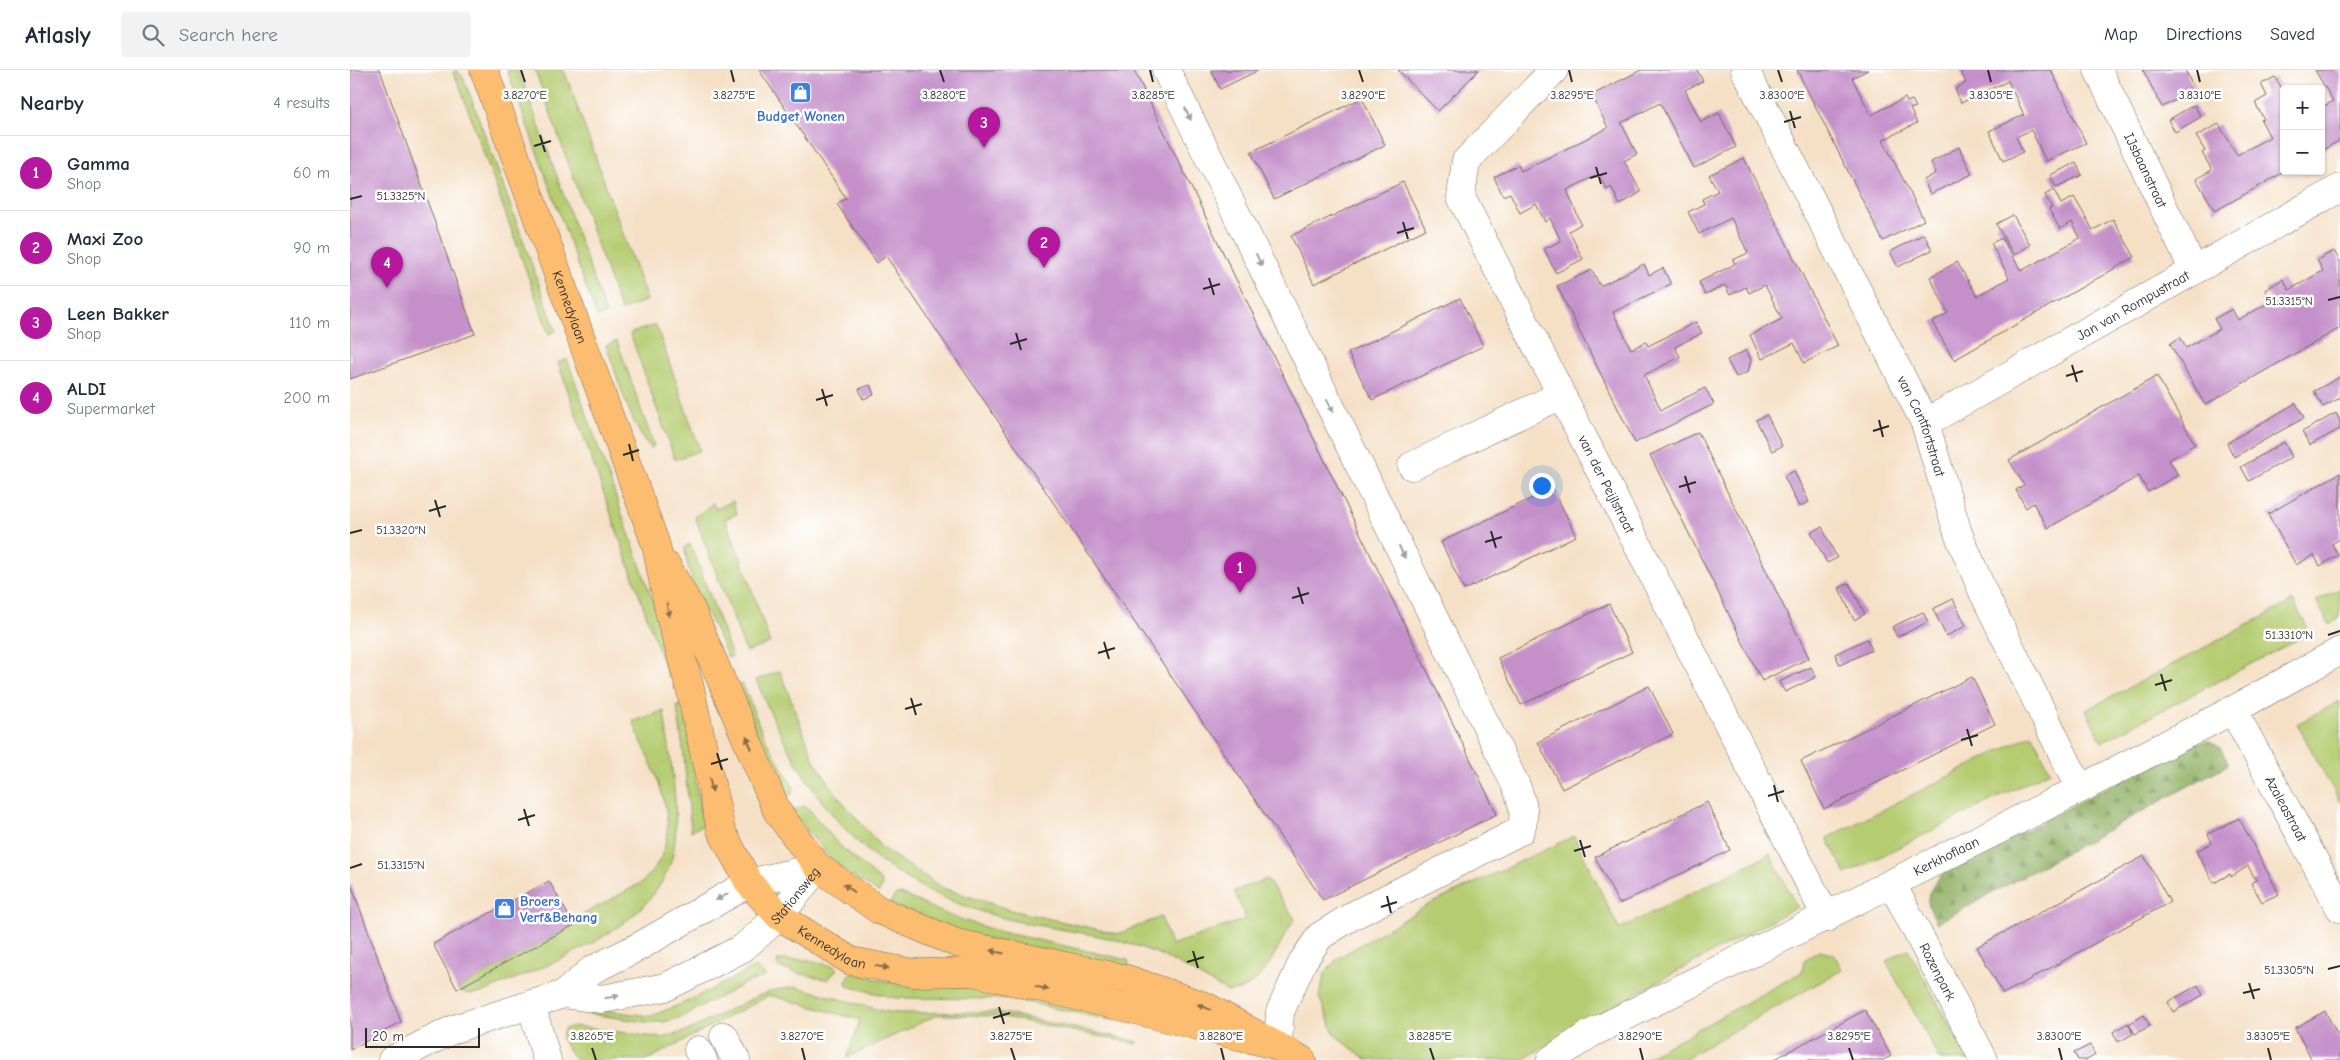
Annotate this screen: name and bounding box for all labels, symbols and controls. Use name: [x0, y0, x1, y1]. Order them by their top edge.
search box: [121, 12, 471, 57]
text: Atlasly: [25, 21, 91, 49]
icon: search: [139, 21, 167, 49]
text: Search here: [179, 24, 278, 46]
text: Map: [2104, 24, 2138, 45]
text: Directions: [2166, 24, 2242, 45]
text: Saved: [2270, 24, 2315, 45]
shop icon: Budget Wonen: [789, 81, 813, 105]
map controls: [2280, 85, 2325, 175]
button: +: [2280, 85, 2325, 130]
text: 3.8270°E: [503, 88, 547, 102]
text: 3.8275°E: [713, 88, 755, 102]
text: 3.8280°E: [922, 88, 966, 102]
text: 3.8285°E: [1131, 88, 1175, 102]
text: 3.8290°E: [1341, 88, 1385, 102]
text: 3.8295°E: [1550, 88, 1594, 102]
text: 3.8300°E: [1760, 88, 1804, 102]
text: 3.8305°E: [1969, 88, 2013, 102]
text: 3.8310°E: [2179, 88, 2221, 102]
text: Nearby: [20, 91, 84, 115]
text: 4 results: [273, 94, 330, 112]
pin: 3: [968, 107, 1000, 148]
one-way arrow: [1184, 107, 1192, 121]
place label: Budget Wonen: [757, 108, 845, 125]
street label: IJsbaanstraat: [2121, 130, 2171, 211]
button: −: [2280, 130, 2325, 175]
text: Gamma: [67, 153, 130, 175]
text: 1: [33, 164, 39, 182]
text: 60 m: [293, 164, 330, 182]
text: Shop: [67, 175, 101, 193]
text: 51.3325°N: [377, 189, 425, 203]
pin: 2: [1028, 227, 1060, 268]
text: Maxi Zoo: [67, 228, 143, 250]
text: 2: [32, 239, 40, 257]
text: 90 m: [293, 239, 330, 257]
pin: 4: [371, 247, 403, 288]
text: Shop: [67, 250, 101, 268]
one-way arrow: [1255, 253, 1263, 267]
street label: Jan van Rompustraat: [2074, 266, 2193, 344]
street label: Kennedylaan: [549, 268, 591, 346]
text: 51.3315°N: [2265, 294, 2313, 308]
text: Leen Bakker: [67, 303, 169, 325]
text: 3: [32, 314, 40, 332]
text: 110 m: [289, 314, 330, 332]
text: Shop: [67, 325, 101, 343]
street label: van Cantfortstraat: [1893, 372, 1949, 479]
text: ALDI: [67, 378, 106, 400]
text: 4: [32, 389, 40, 407]
text: 200 m: [284, 389, 330, 407]
one-way arrow: [1327, 399, 1335, 413]
text: Supermarket: [67, 400, 155, 418]
street label: van der Peijlstraat: [1574, 432, 1639, 537]
your location: [1529, 473, 1555, 499]
text: 51.3320°N: [376, 523, 426, 537]
one-way arrow: [1398, 545, 1406, 559]
pin: 1: [1224, 552, 1256, 593]
one-way arrow: [665, 602, 673, 618]
text: 51.3310°N: [2265, 628, 2313, 642]
one-way arrow: [745, 735, 753, 750]
street label: Azaleastraat: [2262, 773, 2311, 845]
one-way arrow: [707, 777, 715, 793]
street label: Kerkhoflaan: [1910, 832, 1982, 879]
text: 51.3315°N: [377, 858, 425, 872]
street label: Stationsweg: [767, 863, 823, 928]
one-way arrow: [843, 883, 856, 894]
place label: Broers Verf&Behang: [520, 893, 598, 926]
one-way arrow: [715, 893, 730, 901]
shop icon: Broers Verf&Behang: [492, 897, 516, 921]
street label: Kennedylaan: [795, 921, 867, 972]
street label: Rozenpark: [1916, 940, 1960, 1004]
one-way arrow: [988, 947, 1004, 955]
one-way arrow: [874, 963, 889, 971]
text: 51.3305°N: [2264, 963, 2314, 977]
one-way arrow: [1034, 984, 1049, 992]
one-way arrow: [605, 992, 621, 1000]
one-way arrow: [1197, 1002, 1211, 1010]
scale bar: [365, 1025, 480, 1048]
text: 20 m: [372, 1028, 404, 1045]
text: 3.8265°E: [570, 1029, 614, 1043]
text: 3.8270°E: [780, 1029, 824, 1043]
text: 3.8275°E: [990, 1029, 1032, 1043]
text: 3.8280°E: [1199, 1029, 1243, 1043]
text: 3.8285°E: [1408, 1029, 1452, 1043]
text: 3.8290°E: [1618, 1029, 1662, 1043]
text: 3.8295°E: [1827, 1029, 1871, 1043]
text: 3.8300°E: [2037, 1029, 2081, 1043]
text: 3.8305°E: [2246, 1029, 2290, 1043]

